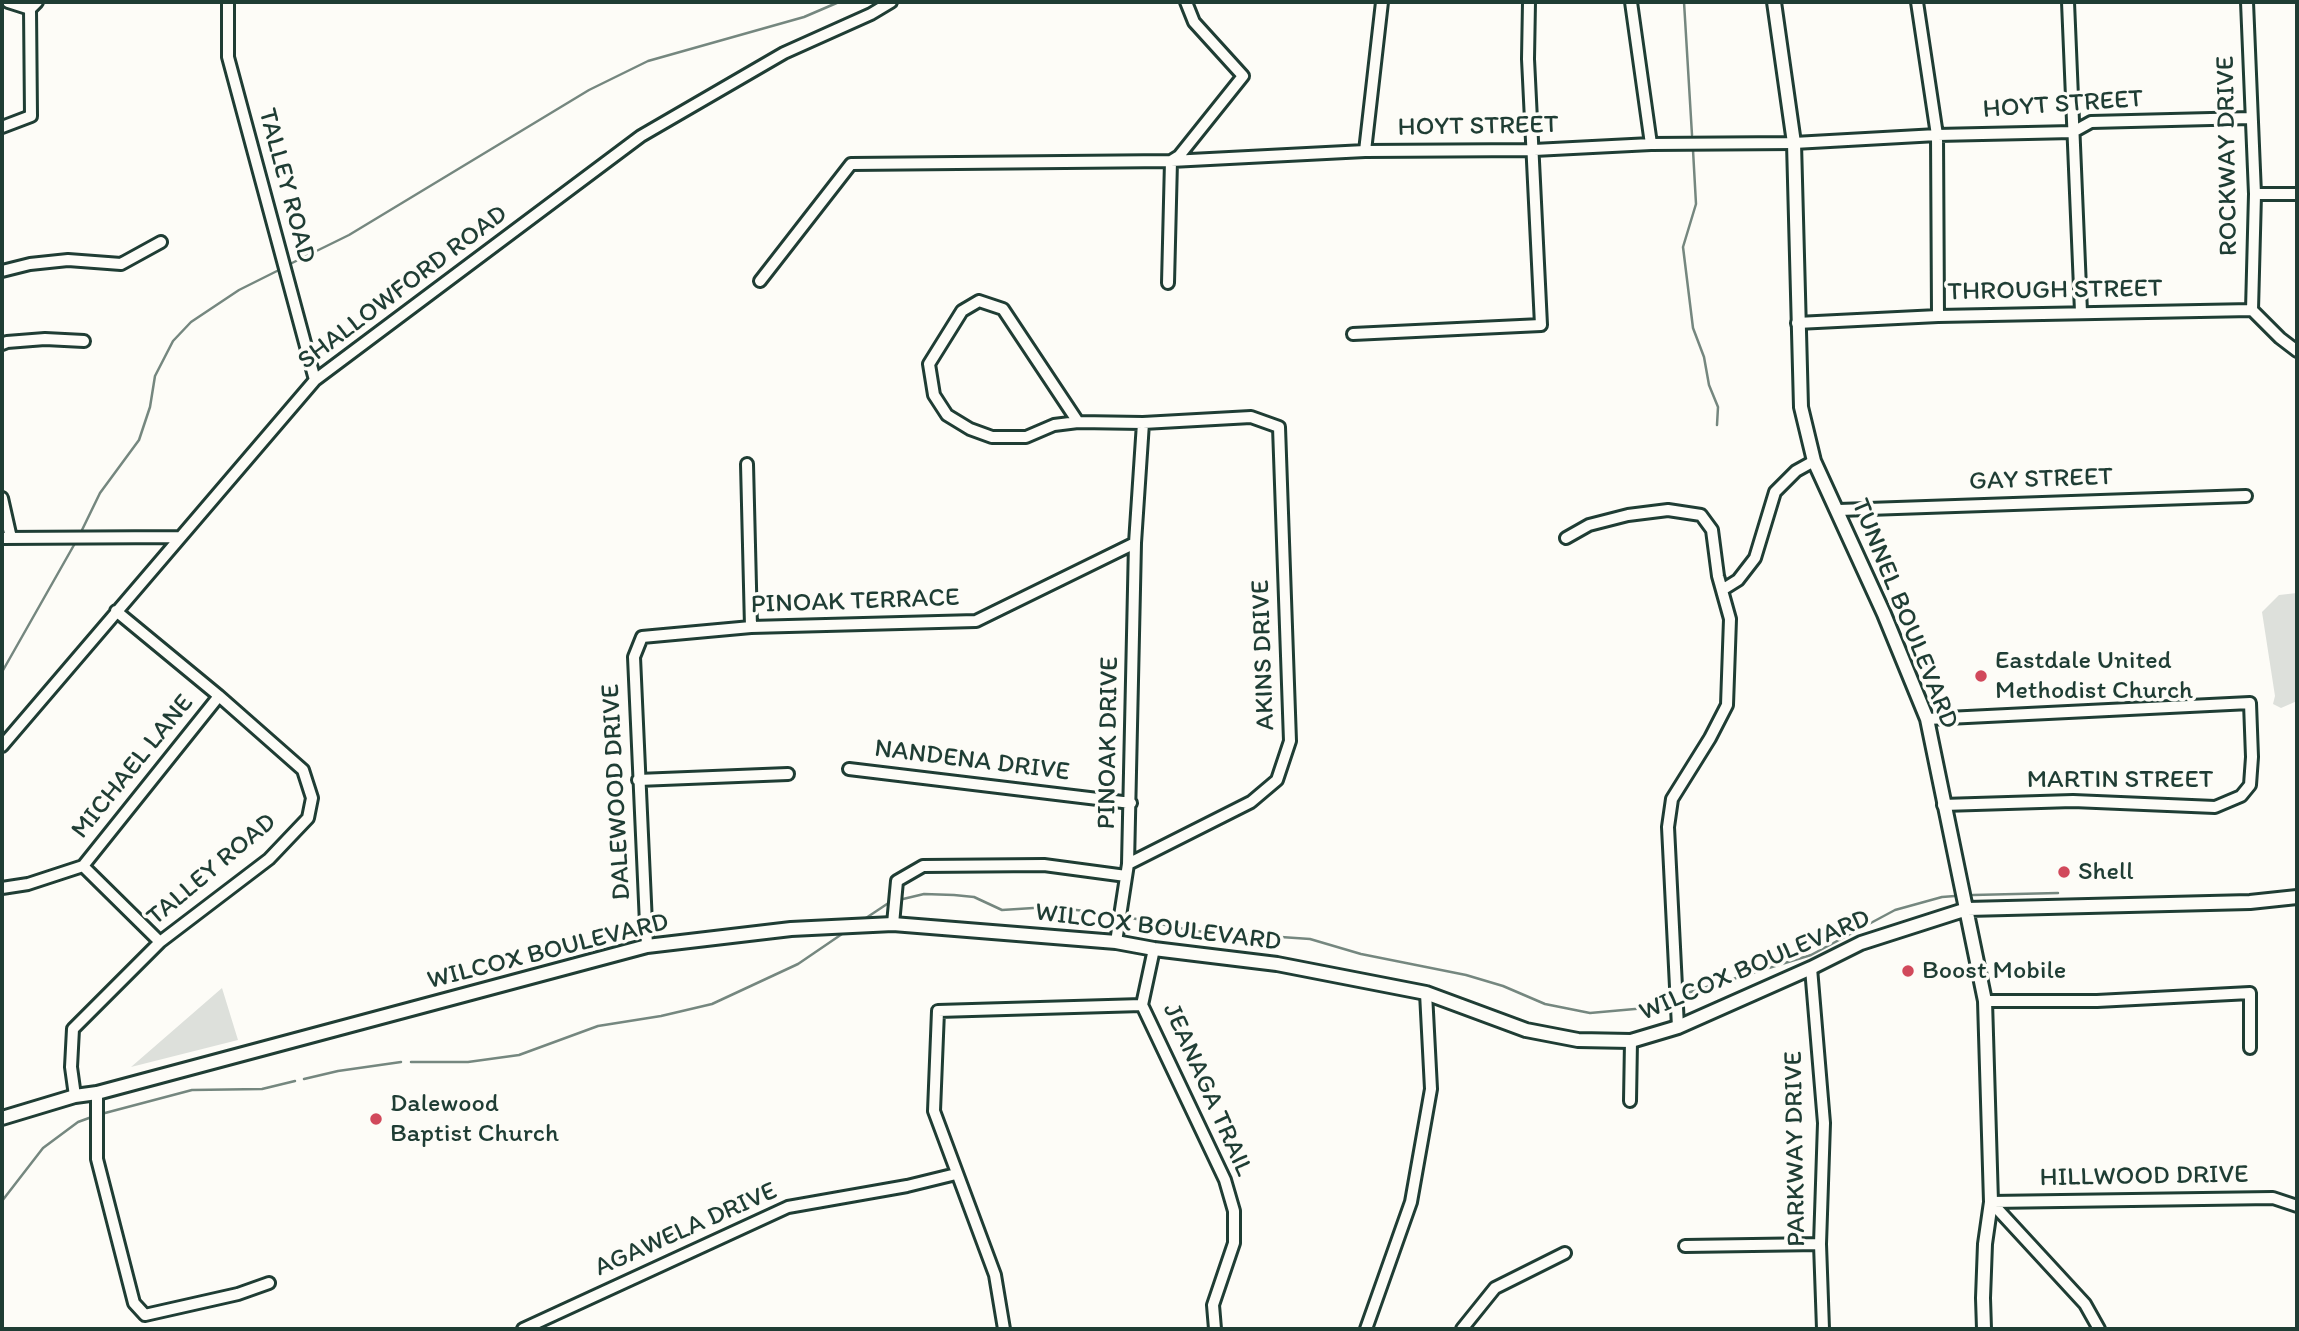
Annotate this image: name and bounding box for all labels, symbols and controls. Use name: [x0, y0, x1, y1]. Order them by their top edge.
street label: ROCKWAY DRIVE: [2211, 56, 2245, 256]
street label: HOYT STREET: [1982, 84, 2144, 126]
street label: TALLEY ROAD: [250, 105, 322, 267]
street label: HOYT STREET: [1397, 110, 1559, 144]
street label: SHALLOWFORD ROAD: [292, 199, 514, 377]
street label: THROUGH STREET: [1947, 274, 2163, 308]
street label: GAY STREET: [1969, 462, 2113, 498]
street label: TUNNEL BOULEVARD: [1844, 495, 1964, 733]
street label: AKINS DRIVE: [1246, 579, 1282, 731]
street label: PINOAK TERRACE: [750, 583, 960, 621]
place label: Eastdale United Methodist Church: [1995, 645, 2193, 706]
street label: PINOAK DRIVE: [1092, 656, 1126, 830]
marker: Eastdale United Methodist Church: [1973, 668, 1989, 684]
street label: DALEWOOD DRIVE: [596, 683, 638, 901]
street label: MICHAEL LANE: [65, 689, 201, 845]
street label: NANDENA DRIVE: [873, 734, 1071, 788]
street label: MARTIN STREET: [2027, 764, 2213, 796]
street label: TALLEY ROAD: [141, 807, 283, 933]
place label: Shell: [2078, 856, 2134, 888]
marker: Shell: [2056, 864, 2072, 880]
street label: WILCOX BOULEVARD: [1033, 897, 1283, 959]
street label: WILCOX BOULEVARD: [1635, 903, 1875, 1029]
street label: WILCOX BOULEVARD: [424, 907, 672, 997]
place label: Boost Mobile: [1922, 955, 2066, 987]
marker: Boost Mobile: [1900, 963, 1916, 979]
street label: JEANAGA TRAIL: [1155, 999, 1259, 1181]
street label: PARKWAY DRIVE: [1779, 1051, 1813, 1247]
place label: Dalewood Baptist Church: [390, 1088, 559, 1150]
marker: Dalewood Baptist Church: [368, 1111, 384, 1127]
street label: HILLWOOD DRIVE: [2039, 1160, 2249, 1194]
street label: AGAWELA DRIVE: [590, 1176, 782, 1284]

